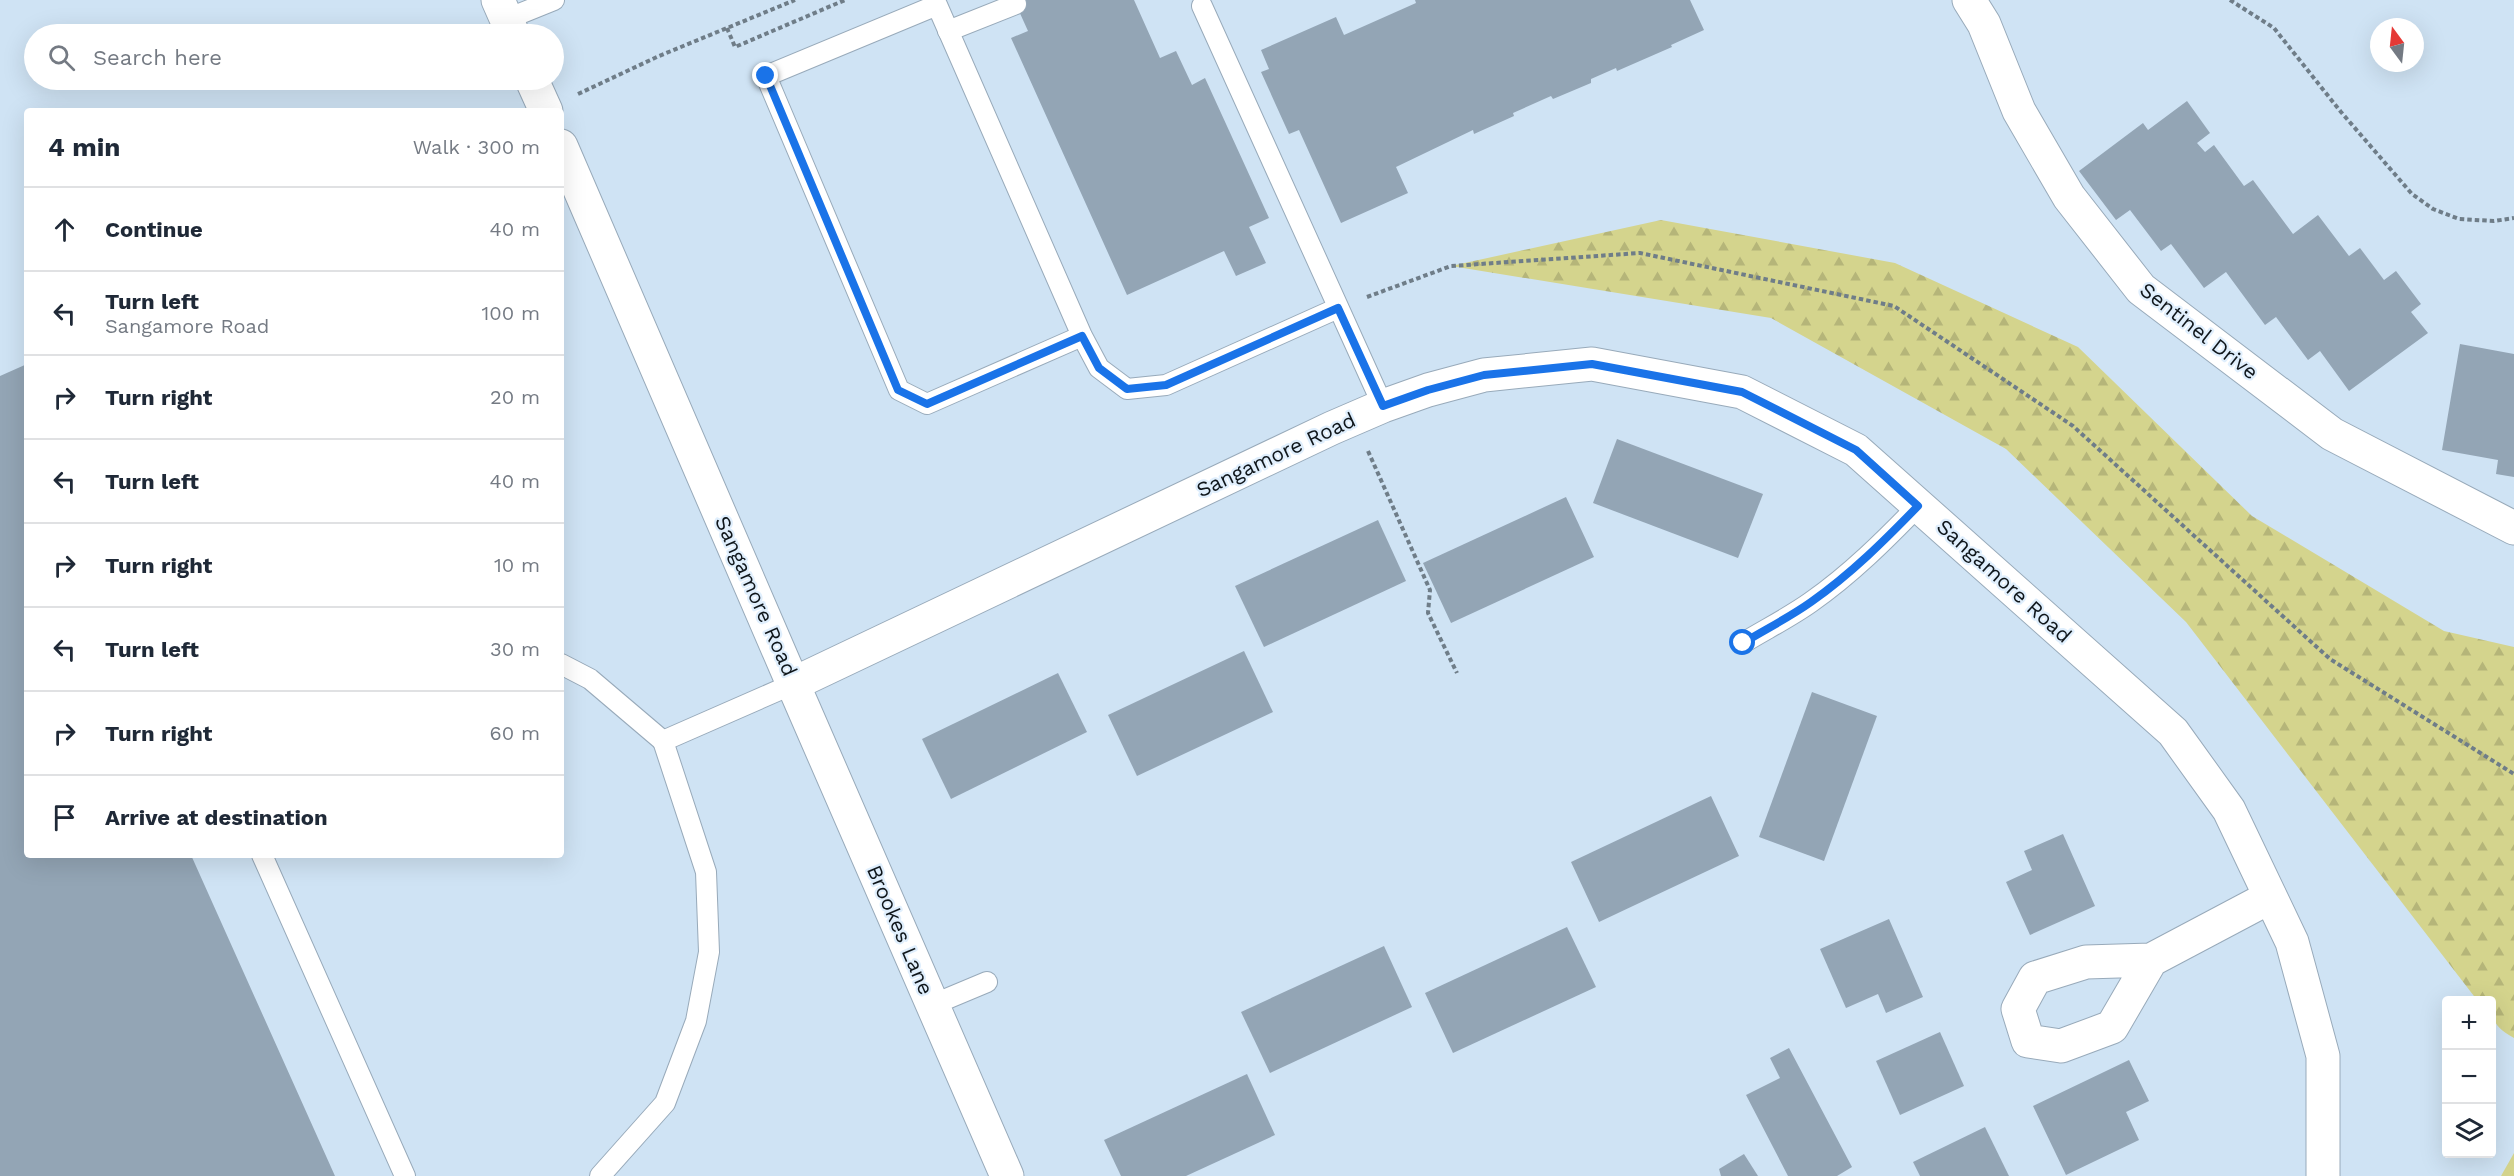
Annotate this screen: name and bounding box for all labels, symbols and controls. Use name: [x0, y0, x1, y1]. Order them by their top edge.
north arrow: [2370, 18, 2424, 72]
search box: [24, 24, 564, 90]
icon: search: [45, 41, 78, 74]
text: Search here: [93, 45, 222, 70]
route end: [752, 62, 778, 88]
text: 4 min: [48, 132, 120, 162]
text: Walk · 300 m: [413, 135, 540, 159]
icon: ahead: [48, 213, 81, 246]
text: Continue: [105, 217, 203, 242]
text: 40 m: [489, 217, 540, 241]
street label: Sentinel Drive: [2135, 277, 2263, 384]
text: Turn left: [105, 289, 199, 314]
icon: left: [48, 297, 81, 330]
text: 100 m: [481, 301, 540, 325]
text: Sangamore Road: [105, 314, 269, 338]
icon: right: [48, 381, 81, 414]
text: Turn right: [105, 385, 212, 410]
text: 20 m: [490, 385, 540, 409]
street label: Sangamore Road: [1192, 407, 1359, 502]
icon: left: [48, 465, 81, 498]
text: Turn left: [105, 469, 199, 494]
text: 40 m: [489, 469, 540, 493]
street label: Sangamore Road: [710, 512, 803, 680]
street label: Sangamore Road: [1932, 514, 2077, 648]
icon: right: [48, 549, 81, 582]
text: Turn right: [105, 553, 212, 578]
text: 10 m: [494, 553, 540, 577]
route start: [1729, 629, 1755, 655]
icon: left: [48, 633, 81, 666]
text: Turn left: [105, 637, 199, 662]
text: 30 m: [490, 637, 540, 661]
icon: right: [48, 717, 81, 750]
text: Turn right: [105, 721, 212, 746]
text: 60 m: [490, 721, 540, 745]
icon: arrive: [48, 801, 81, 834]
text: Arrive at destination: [105, 805, 328, 830]
street label: Brookes Lane: [862, 861, 939, 998]
map controls: [2442, 996, 2496, 1158]
button: +: [2442, 996, 2496, 1050]
button: −: [2442, 1050, 2496, 1104]
button: layers: [2442, 1104, 2496, 1158]

